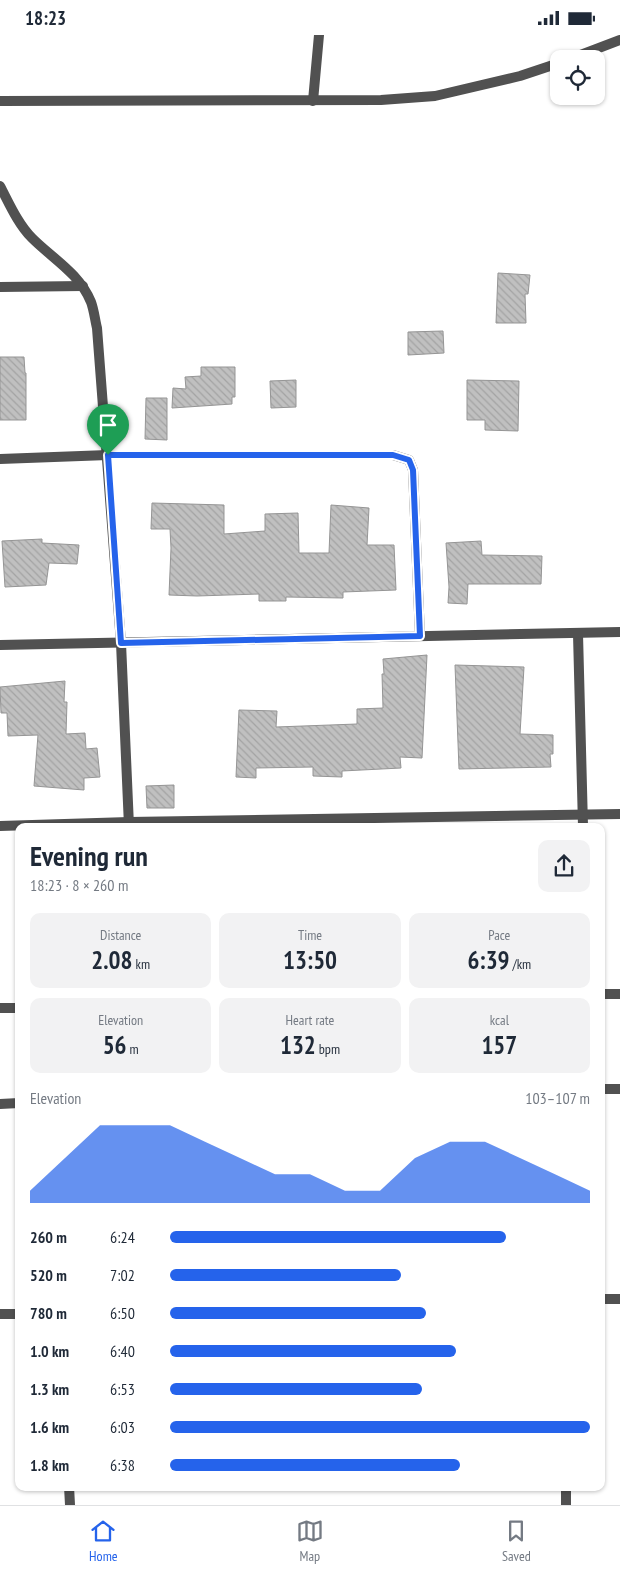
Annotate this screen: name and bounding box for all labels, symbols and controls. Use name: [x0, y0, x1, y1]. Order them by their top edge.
text: 18:23: [25, 6, 66, 30]
map controls: [550, 50, 605, 105]
button: locate: [550, 50, 605, 105]
pin: [87, 404, 129, 455]
icon: arrive: [94, 411, 122, 439]
text: Evening run: [30, 837, 148, 874]
button: share: [538, 840, 590, 892]
text: 18:23 · 8 × 260 m: [30, 875, 128, 895]
text: Distance: [100, 926, 141, 944]
text: Time: [298, 926, 322, 944]
text: Pace: [488, 926, 510, 944]
text: 2.08: [91, 944, 132, 976]
text: 13:50: [283, 944, 337, 976]
text: 6:39: [467, 944, 510, 976]
text: km: [132, 955, 150, 973]
text: /km: [510, 955, 531, 973]
text: Elevation: [98, 1011, 143, 1029]
text: Heart rate: [286, 1011, 334, 1029]
text: kcal: [490, 1011, 509, 1029]
text: 56: [103, 1029, 127, 1061]
text: 132: [280, 1029, 316, 1061]
text: 157: [481, 1029, 517, 1061]
text: m: [127, 1040, 139, 1058]
text: bpm: [316, 1040, 340, 1058]
text: Elevation: [30, 1088, 81, 1108]
text: 103–107 m: [525, 1088, 590, 1108]
text: 260 m: [30, 1227, 67, 1247]
text: 6:24: [110, 1227, 135, 1247]
text: 520 m: [30, 1265, 67, 1285]
text: 7:02: [110, 1265, 135, 1285]
text: 780 m: [30, 1303, 67, 1323]
text: 6:50: [110, 1303, 135, 1323]
text: 1.0 km: [30, 1341, 69, 1361]
text: 6:40: [110, 1341, 135, 1361]
text: 1.3 km: [30, 1379, 69, 1399]
text: 6:53: [110, 1379, 135, 1399]
text: 1.6 km: [30, 1417, 69, 1437]
text: 6:03: [110, 1417, 135, 1437]
text: 1.8 km: [30, 1455, 69, 1475]
text: 6:38: [110, 1455, 135, 1475]
tab: Home: [89, 1517, 118, 1565]
tab: Map: [296, 1517, 324, 1565]
tab: Saved: [502, 1517, 531, 1565]

